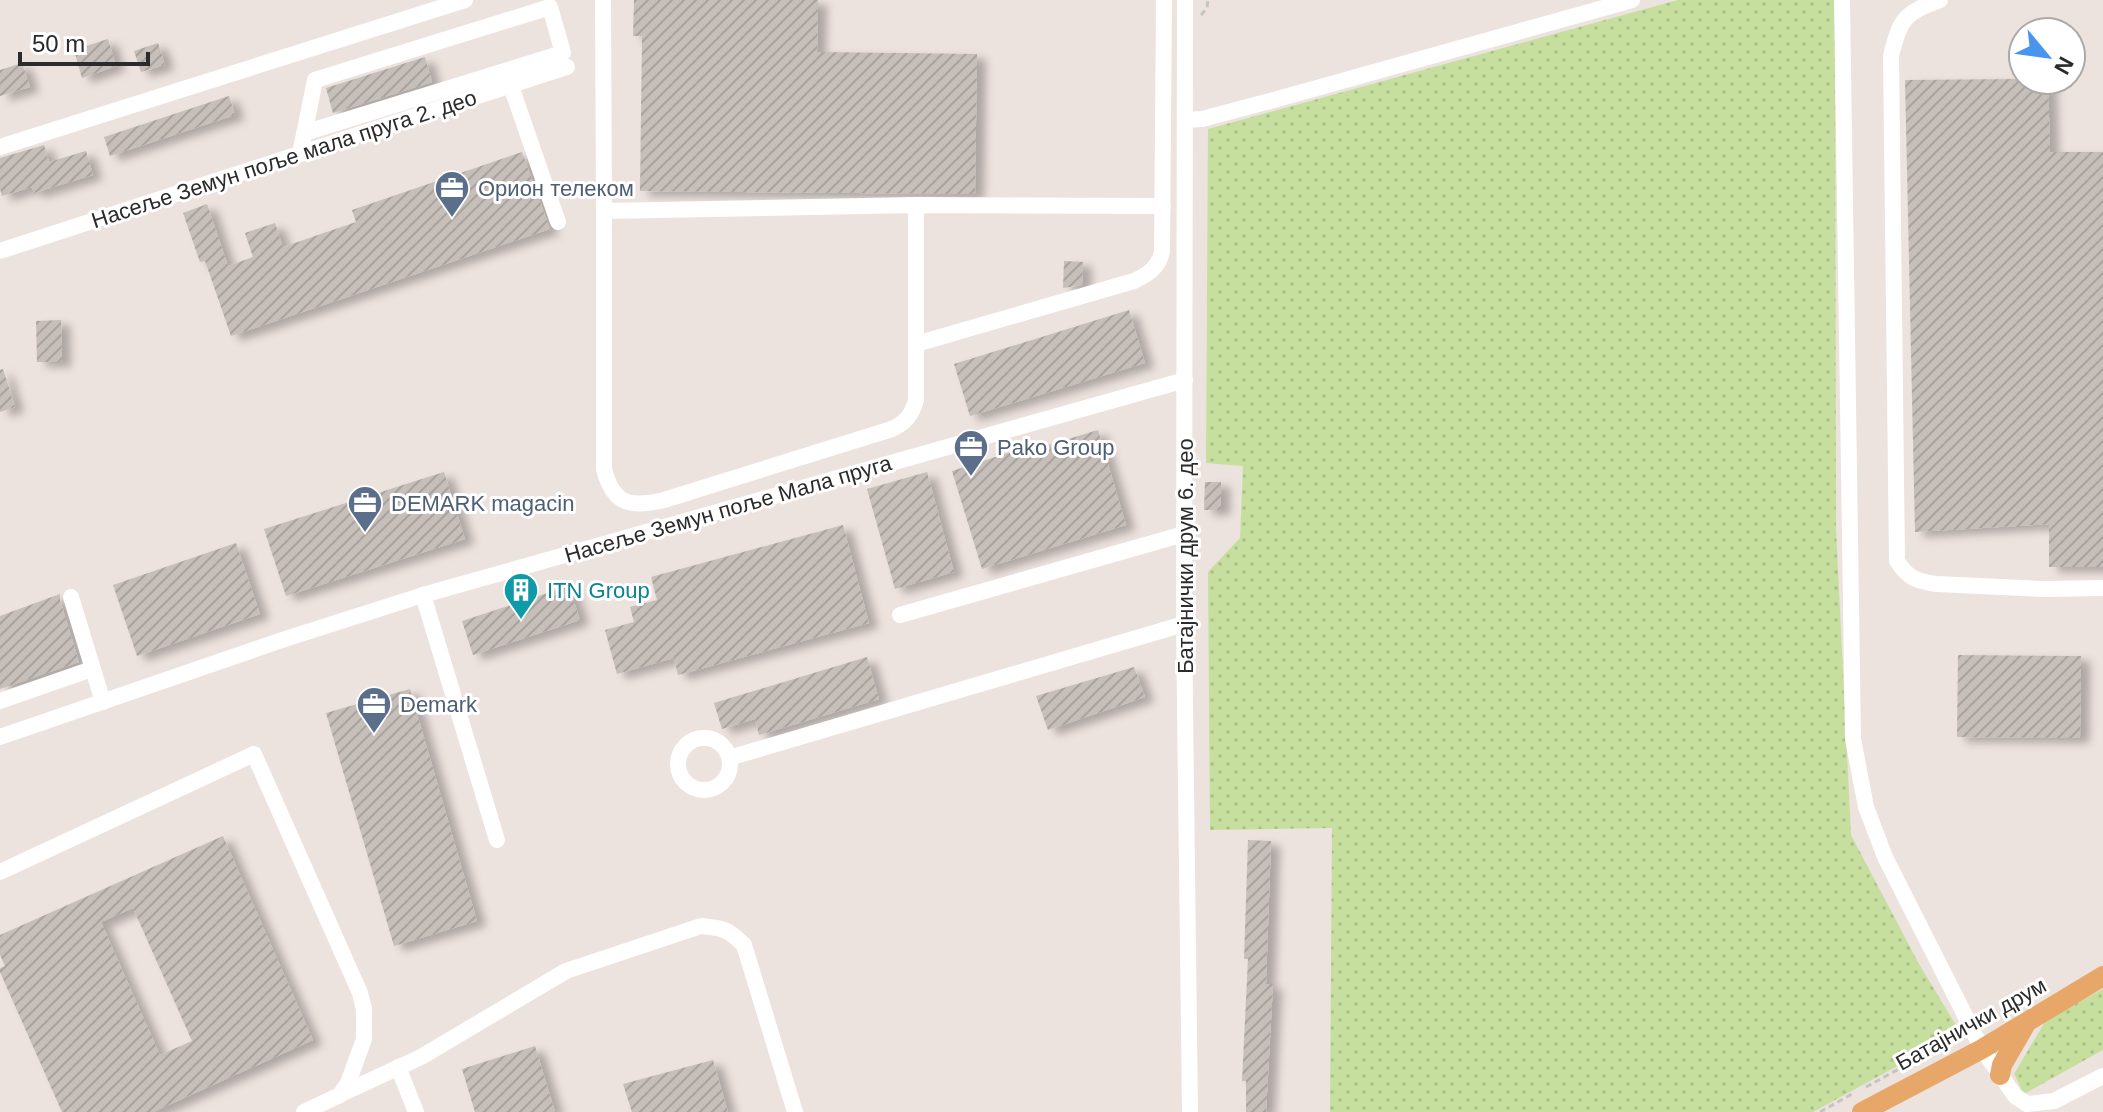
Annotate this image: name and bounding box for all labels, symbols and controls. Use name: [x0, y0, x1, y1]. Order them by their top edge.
scale bar: [20, 16, 148, 66]
north arrow: [2007, 16, 2087, 96]
text: 50 m: [32, 30, 85, 57]
text: N: [2049, 52, 2079, 78]
street label: Насеље Земун поље мала пруга 2. део: [88, 85, 480, 233]
office icon: Орион телеком: [433, 169, 471, 219]
place label: Орион телеком: [478, 176, 634, 201]
office icon: Pako Group: [952, 428, 990, 478]
place label: Pako Group: [997, 435, 1114, 460]
street label: Батајнички друм 6. део: [1173, 438, 1198, 674]
street label: Насеље Земун поље Мала пруга: [562, 450, 895, 568]
office icon: DEMARK magacin: [346, 484, 384, 534]
place label: DEMARK magacin: [391, 491, 574, 516]
building icon: ITN Group: [502, 571, 540, 621]
place label: ITN Group: [547, 578, 650, 603]
office icon: Demark: [355, 685, 393, 735]
place label: Demark: [400, 692, 478, 717]
street label: Батајнички друм: [1892, 972, 2050, 1076]

